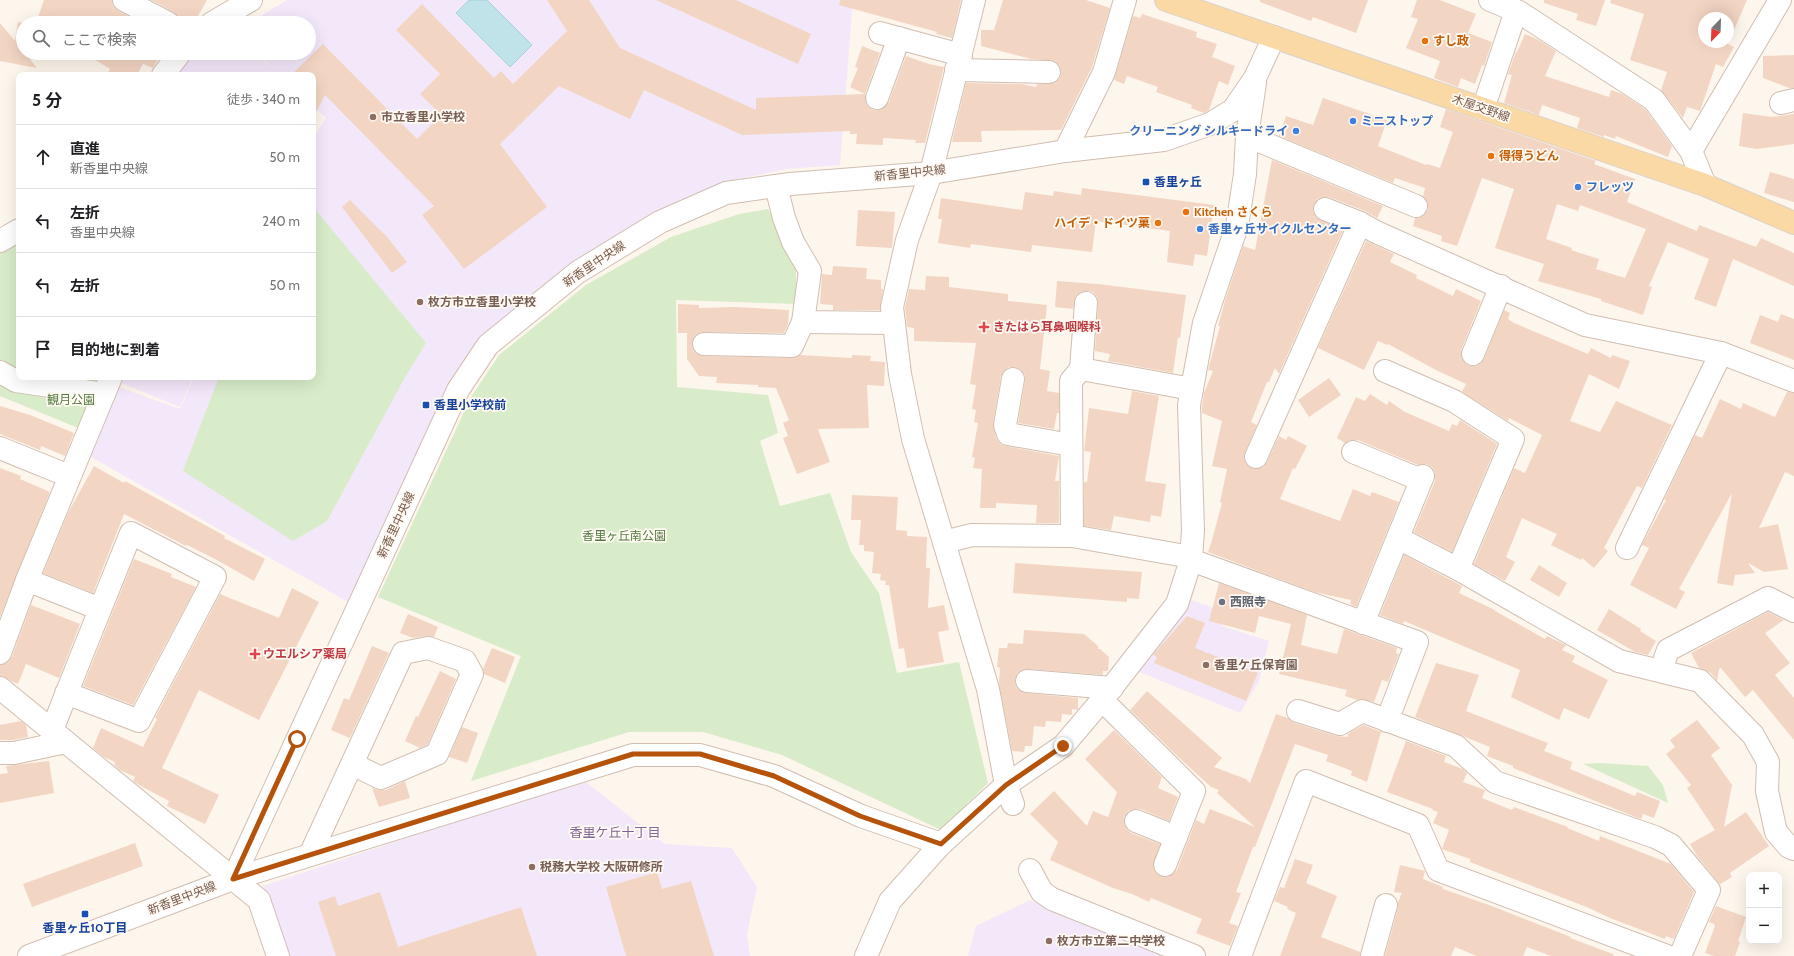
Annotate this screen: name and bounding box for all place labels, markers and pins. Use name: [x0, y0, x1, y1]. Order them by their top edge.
place label: すし政: [1433, 33, 1469, 48]
marker: すし政: [1420, 36, 1430, 46]
place label: 市立香里小学校: [381, 109, 465, 124]
marker: 市立香里小学校: [368, 112, 378, 122]
place label: ミニストップ: [1361, 113, 1433, 128]
marker: ミニストップ: [1348, 116, 1358, 126]
place label: クリーニング シルキードライ: [1129, 123, 1288, 138]
marker: クリーニング シルキードライ: [1291, 126, 1301, 136]
place label: 得得うどん: [1499, 148, 1559, 163]
marker: 得得うどん: [1486, 151, 1496, 161]
place label: 香里ヶ丘: [1154, 174, 1202, 189]
marker: 香里ヶ丘: [1141, 177, 1151, 187]
place label: フレッツ: [1586, 179, 1634, 194]
marker: フレッツ: [1573, 182, 1583, 192]
place label: Kitchen さくら: [1194, 204, 1272, 219]
marker: Kitchen さくら: [1181, 207, 1191, 217]
place label: ハイデ・ドイツ菓: [1054, 215, 1150, 230]
marker: ハイデ・ドイツ菓: [1153, 218, 1163, 228]
place label: 香里ヶ丘サイクルセンター: [1208, 221, 1351, 236]
marker: 香里ヶ丘サイクルセンター: [1195, 224, 1205, 234]
place label: 枚方市立香里小学校: [428, 294, 536, 309]
marker: 枚方市立香里小学校: [415, 297, 425, 307]
place label: きたはら耳鼻咽喉科: [993, 319, 1101, 334]
marker: きたはら耳鼻咽喉科: [978, 321, 990, 333]
place label: 香里小学校前: [434, 397, 506, 412]
marker: 香里小学校前: [421, 400, 431, 410]
place label: 西照寺: [1230, 594, 1266, 609]
marker: 西照寺: [1217, 597, 1227, 607]
place label: ウエルシア薬局: [263, 646, 347, 661]
marker: ウエルシア薬局: [250, 649, 260, 659]
place label: 香里ケ丘保育園: [1214, 657, 1298, 672]
marker: 香里ケ丘保育園: [1201, 660, 1211, 670]
place label: 税務大学校 大阪研修所: [540, 859, 663, 874]
marker: 税務大学校 大阪研修所: [527, 862, 537, 872]
marker: 香里ヶ丘10丁目: [80, 909, 90, 919]
place label: 香里ヶ丘10丁目: [43, 920, 127, 935]
place label: 枚方市立第二中学校: [1057, 933, 1165, 948]
marker: 枚方市立第二中学校: [1044, 936, 1054, 946]

